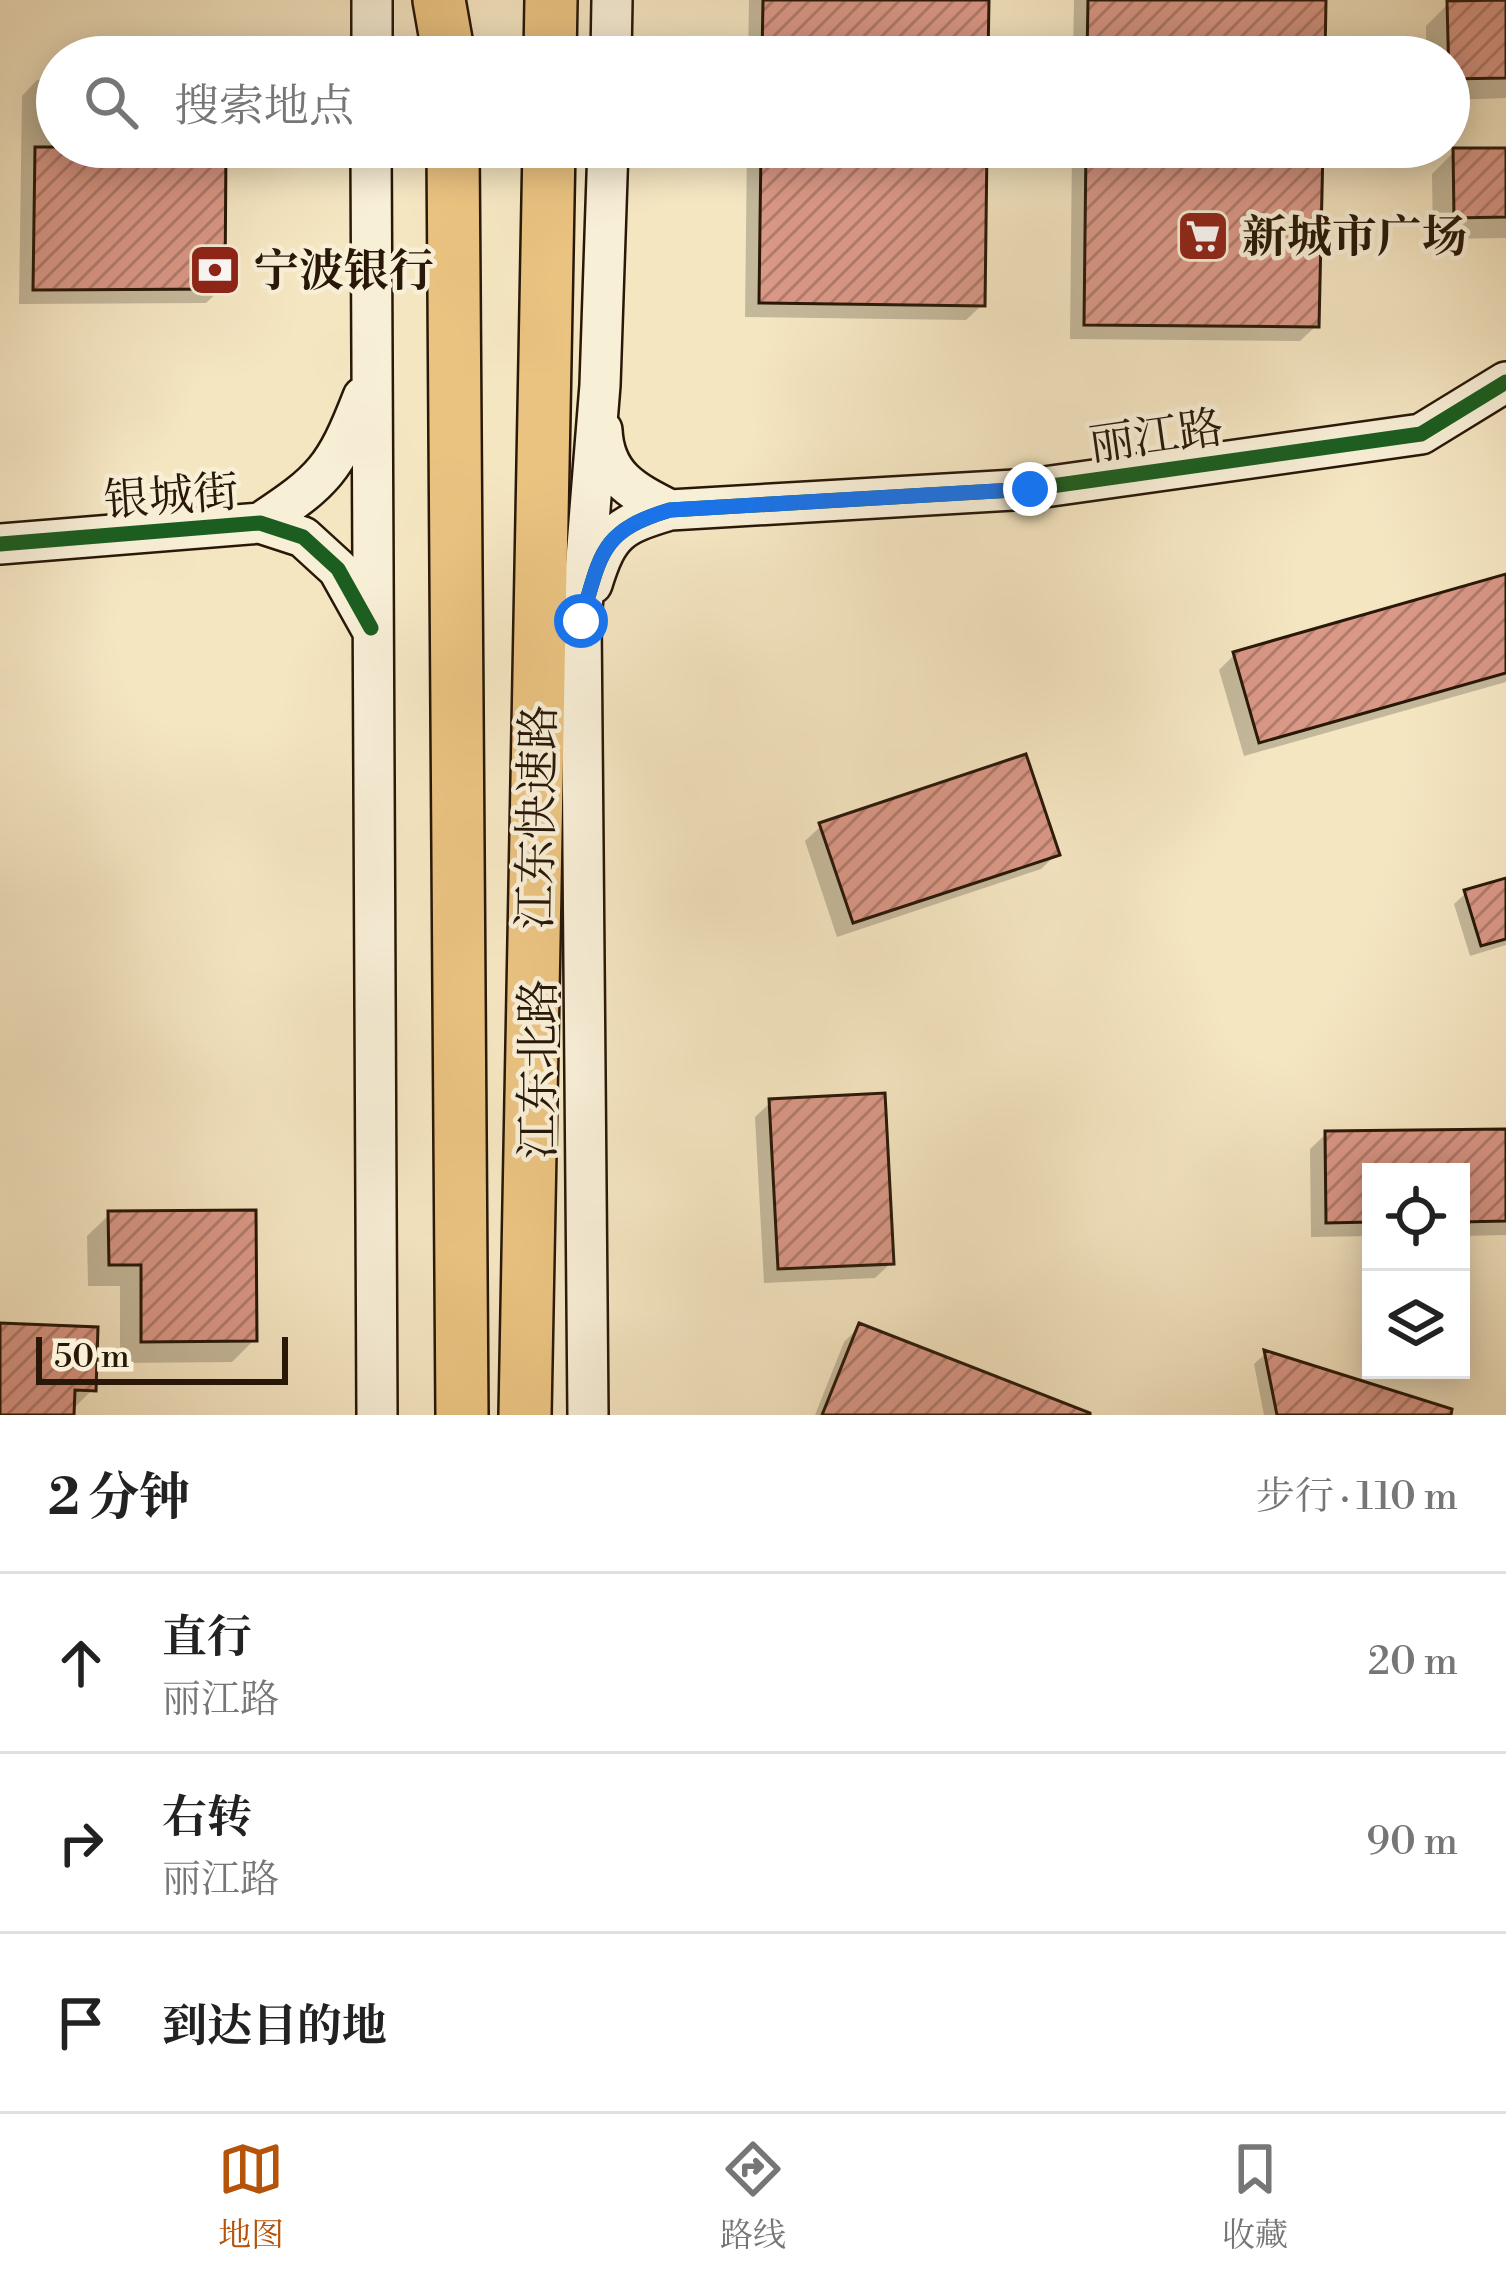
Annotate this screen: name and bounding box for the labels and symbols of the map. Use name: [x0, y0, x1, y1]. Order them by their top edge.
supermarket icon: 新城市广场: [1175, 208, 1231, 264]
place label: 新城市广场: [1242, 210, 1467, 267]
bank icon: 宁波银行: [187, 242, 243, 298]
place label: 宁波银行: [254, 244, 434, 301]
street label: 丽江路: [1086, 400, 1227, 475]
route end: [1003, 462, 1057, 516]
street label: 银城街: [102, 464, 241, 531]
route start: [554, 594, 608, 648]
street label: 江东快速路: [508, 704, 569, 930]
street label: 江东北路: [511, 979, 568, 1159]
scale bar: [36, 1331, 288, 1384]

